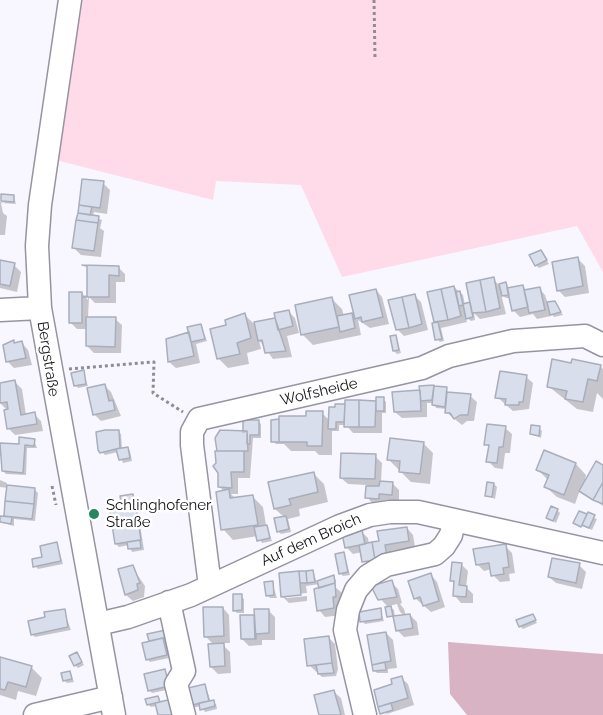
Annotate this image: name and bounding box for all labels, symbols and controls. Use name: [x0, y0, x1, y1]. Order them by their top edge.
street label: Bergstraße: [33, 320, 63, 398]
street label: Wolfsheide: [279, 374, 359, 410]
place label: Schlinghofener Straße: [106, 496, 211, 531]
marker: Schlinghofener Straße: [87, 507, 101, 521]
street label: Auf dem Broich: [258, 510, 364, 570]

